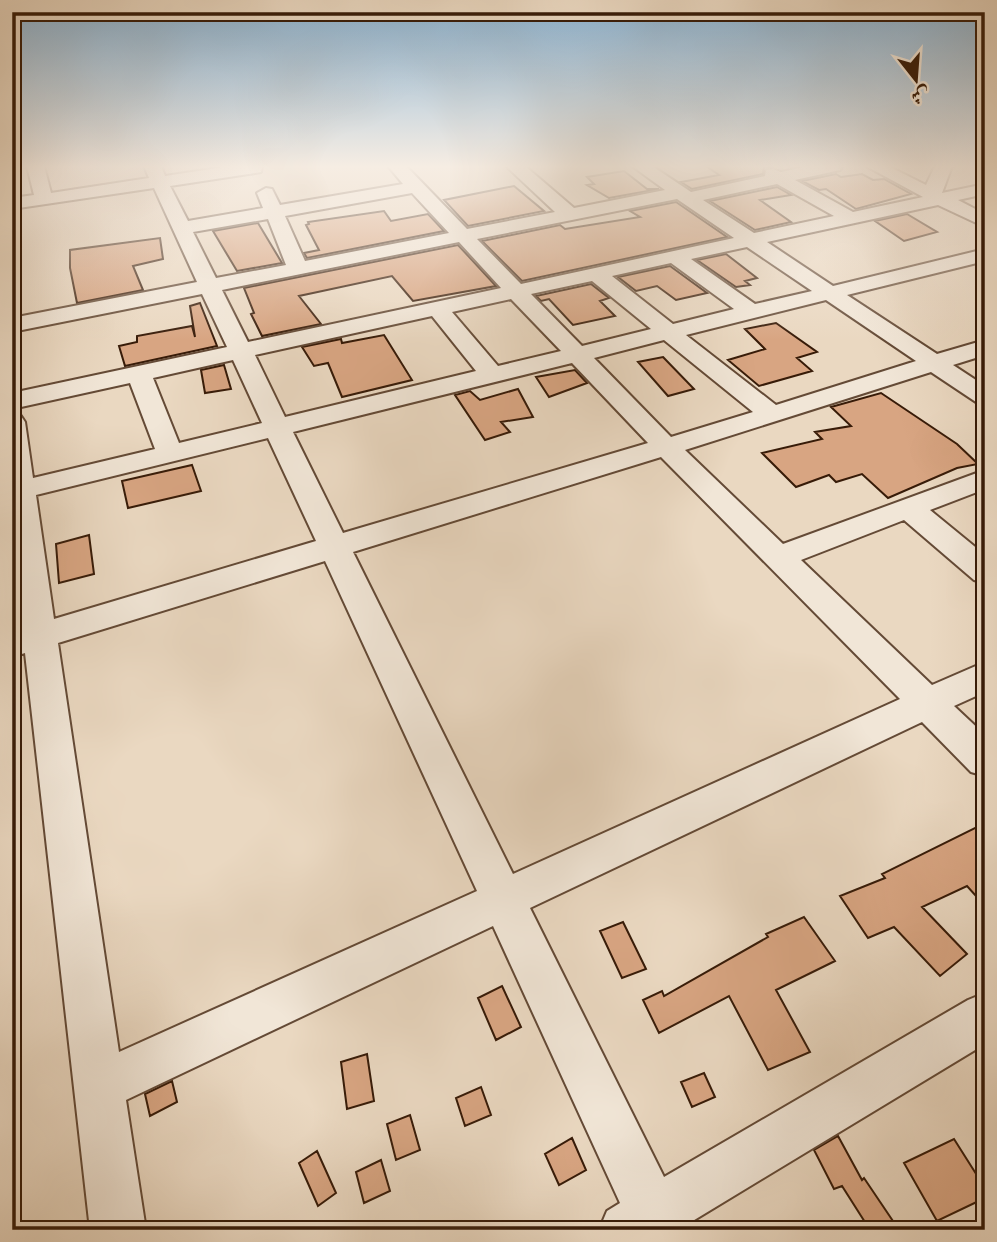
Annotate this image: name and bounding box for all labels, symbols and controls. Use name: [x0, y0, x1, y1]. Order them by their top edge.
north arrow: [881, 46, 951, 116]
text: ش: [908, 81, 933, 110]

